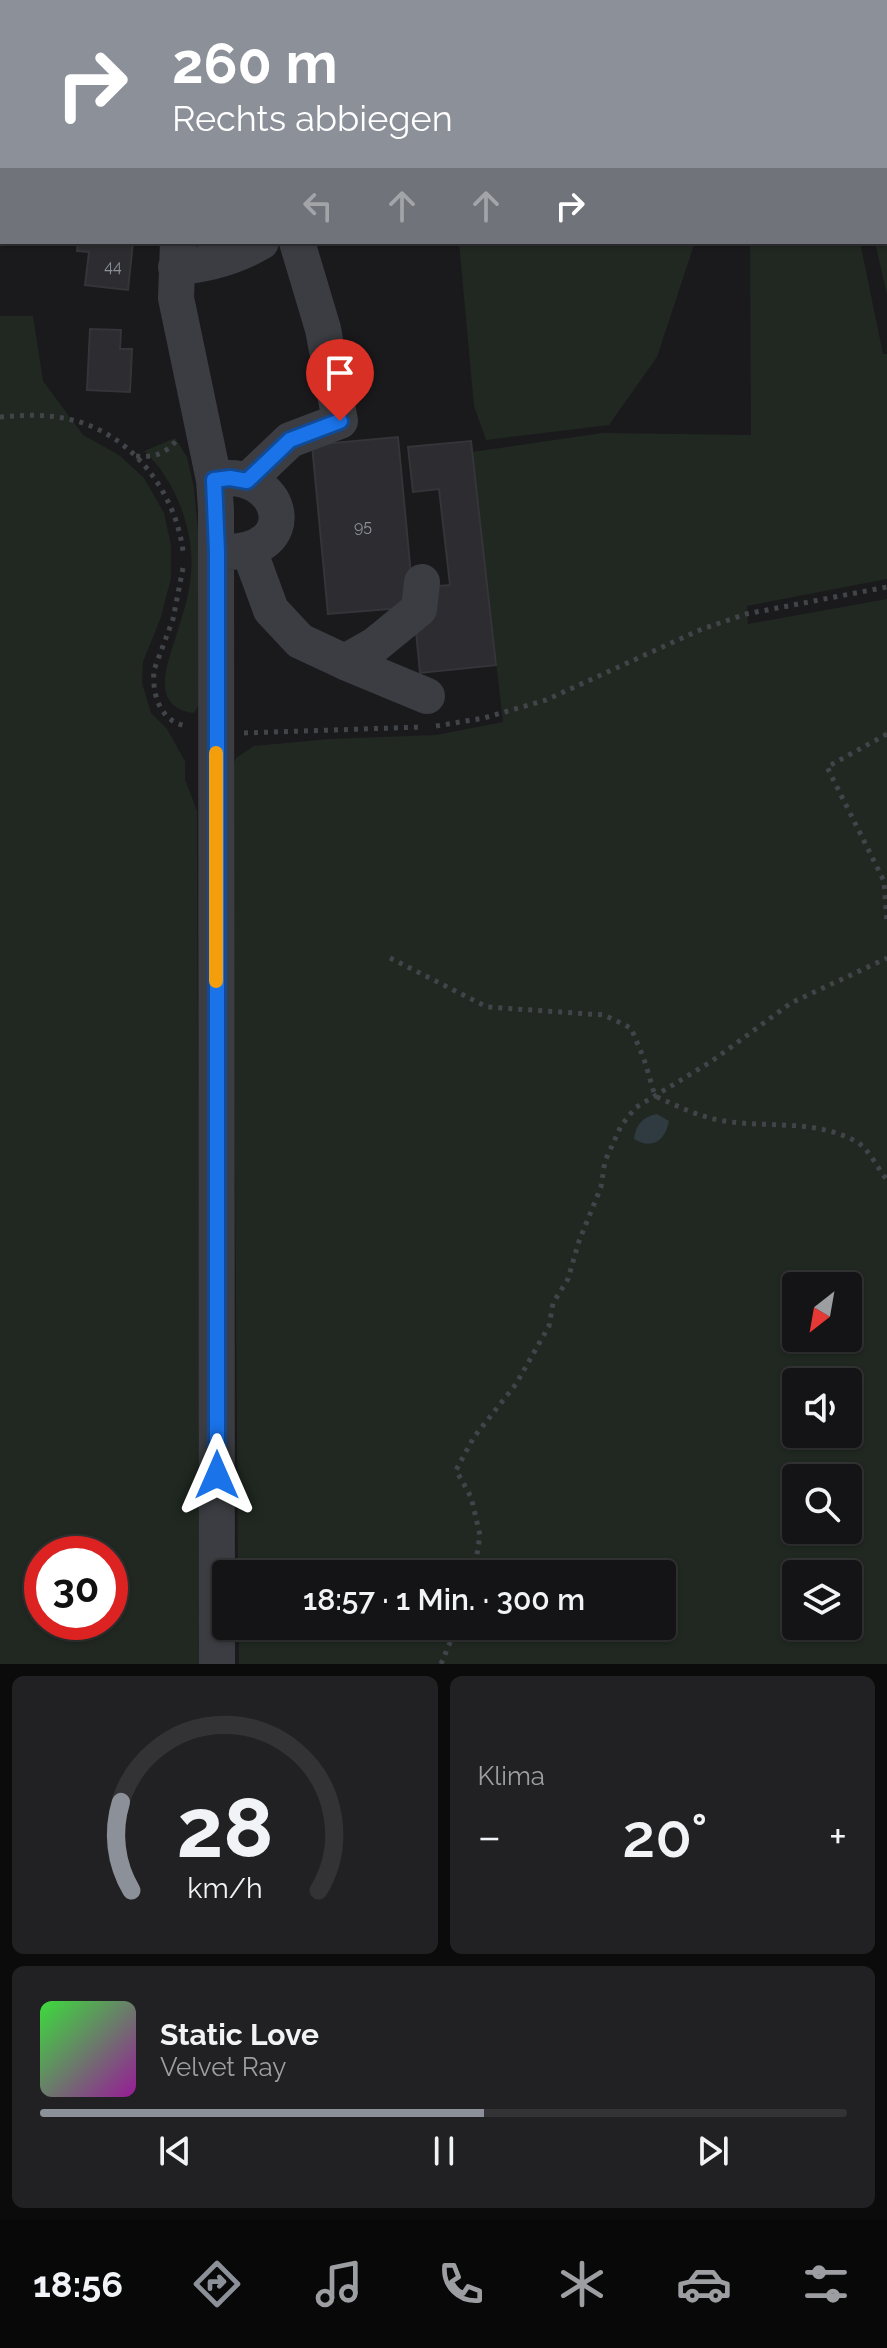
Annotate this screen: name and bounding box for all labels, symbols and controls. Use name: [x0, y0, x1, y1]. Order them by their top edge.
text: 260 m: [172, 30, 338, 96]
icon: right: [40, 32, 144, 136]
text: Rechts abbiegen: [172, 97, 453, 139]
icon: left: [296, 184, 340, 228]
icon: ahead: [380, 184, 424, 228]
icon: ahead: [464, 184, 508, 228]
icon: right: [548, 184, 592, 228]
house number: 44: [104, 257, 122, 276]
pin: [306, 339, 374, 421]
icon: arrive: [318, 351, 362, 395]
house number: 95: [354, 517, 372, 536]
north arrow: [782, 1272, 862, 1352]
map controls: [782, 1272, 862, 1640]
button: sound: [782, 1368, 862, 1448]
position arrow: [175, 1433, 259, 1517]
button: search: [782, 1464, 862, 1544]
speed limit sign: 30: [24, 1536, 128, 1640]
button: layers: [782, 1560, 862, 1640]
text: 18:57 · 1 Min. · 300 m: [303, 1582, 585, 1617]
text: Klima: [478, 1761, 545, 1791]
text: 28: [176, 1779, 273, 1876]
text: 20°: [622, 1801, 708, 1871]
text: −: [478, 1811, 501, 1862]
text: +: [829, 1811, 847, 1862]
text: km/h: [187, 1871, 262, 1905]
text: Static Love: [160, 2017, 319, 2052]
text: Velvet Ray: [160, 2052, 286, 2082]
icon: previous: [153, 2129, 197, 2173]
icon: pause: [422, 2129, 466, 2173]
icon: next: [691, 2129, 735, 2173]
icon: directions: [189, 2256, 245, 2312]
icon: music: [311, 2256, 367, 2312]
icon: phone: [433, 2256, 489, 2312]
icon: climate: [554, 2256, 610, 2312]
icon: car: [676, 2256, 732, 2312]
icon: filters: [798, 2256, 854, 2312]
text: 18:56: [33, 2263, 123, 2305]

